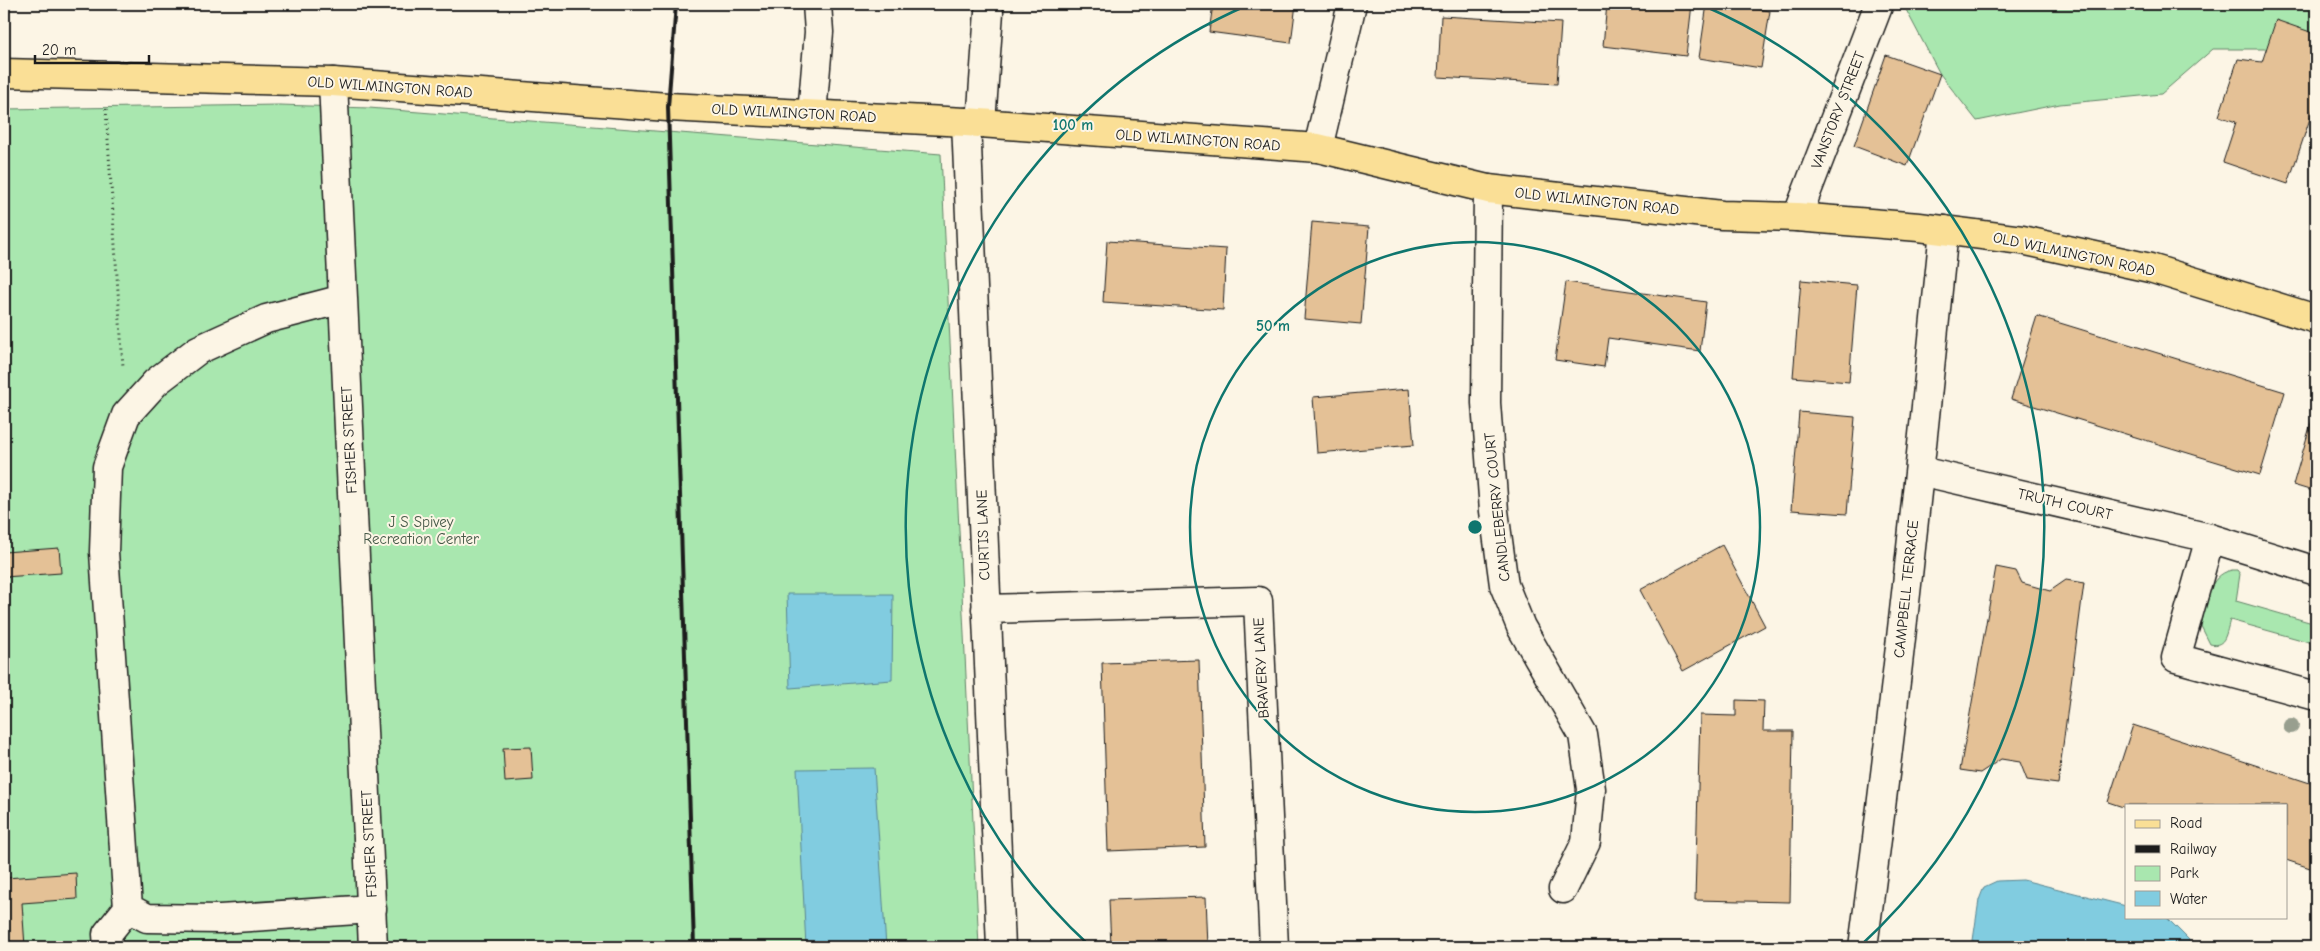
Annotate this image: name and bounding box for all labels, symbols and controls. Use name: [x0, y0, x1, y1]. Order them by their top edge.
scale bar: [35, 32, 149, 64]
text: 20 m: [42, 41, 76, 59]
street label: VANSTORY STREET: [1807, 49, 1869, 171]
street label: OLD WILMINGTON ROAD: [307, 72, 473, 102]
street label: OLD WILMINGTON ROAD: [711, 100, 877, 126]
text: 100 m: [1053, 116, 1093, 134]
street label: OLD WILMINGTON ROAD: [1115, 125, 1281, 155]
street label: OLD WILMINGTON ROAD: [1514, 183, 1680, 219]
street label: OLD WILMINGTON ROAD: [1991, 228, 2157, 280]
text: 50 m: [1256, 317, 1290, 335]
street label: FISHER STREET: [337, 386, 361, 494]
street label: CANDLEBERRY COURT: [1480, 431, 1514, 582]
street label: TRUTH COURT: [2016, 484, 2114, 524]
street label: CURTIS LANE: [972, 489, 994, 581]
park label: J S Spivey Recreation Center: [363, 513, 479, 548]
centre of rings: [1466, 518, 1484, 536]
street label: CAMPBELL TERRACE: [1890, 519, 1922, 659]
street label: BRAVERY LANE: [1249, 617, 1273, 719]
street label: FISHER STREET: [357, 790, 381, 898]
legend: [2125, 804, 2288, 918]
text: Road: [2170, 814, 2202, 832]
text: Railway: [2170, 840, 2217, 858]
text: Park: [2170, 864, 2199, 882]
text: Water: [2170, 890, 2207, 908]

